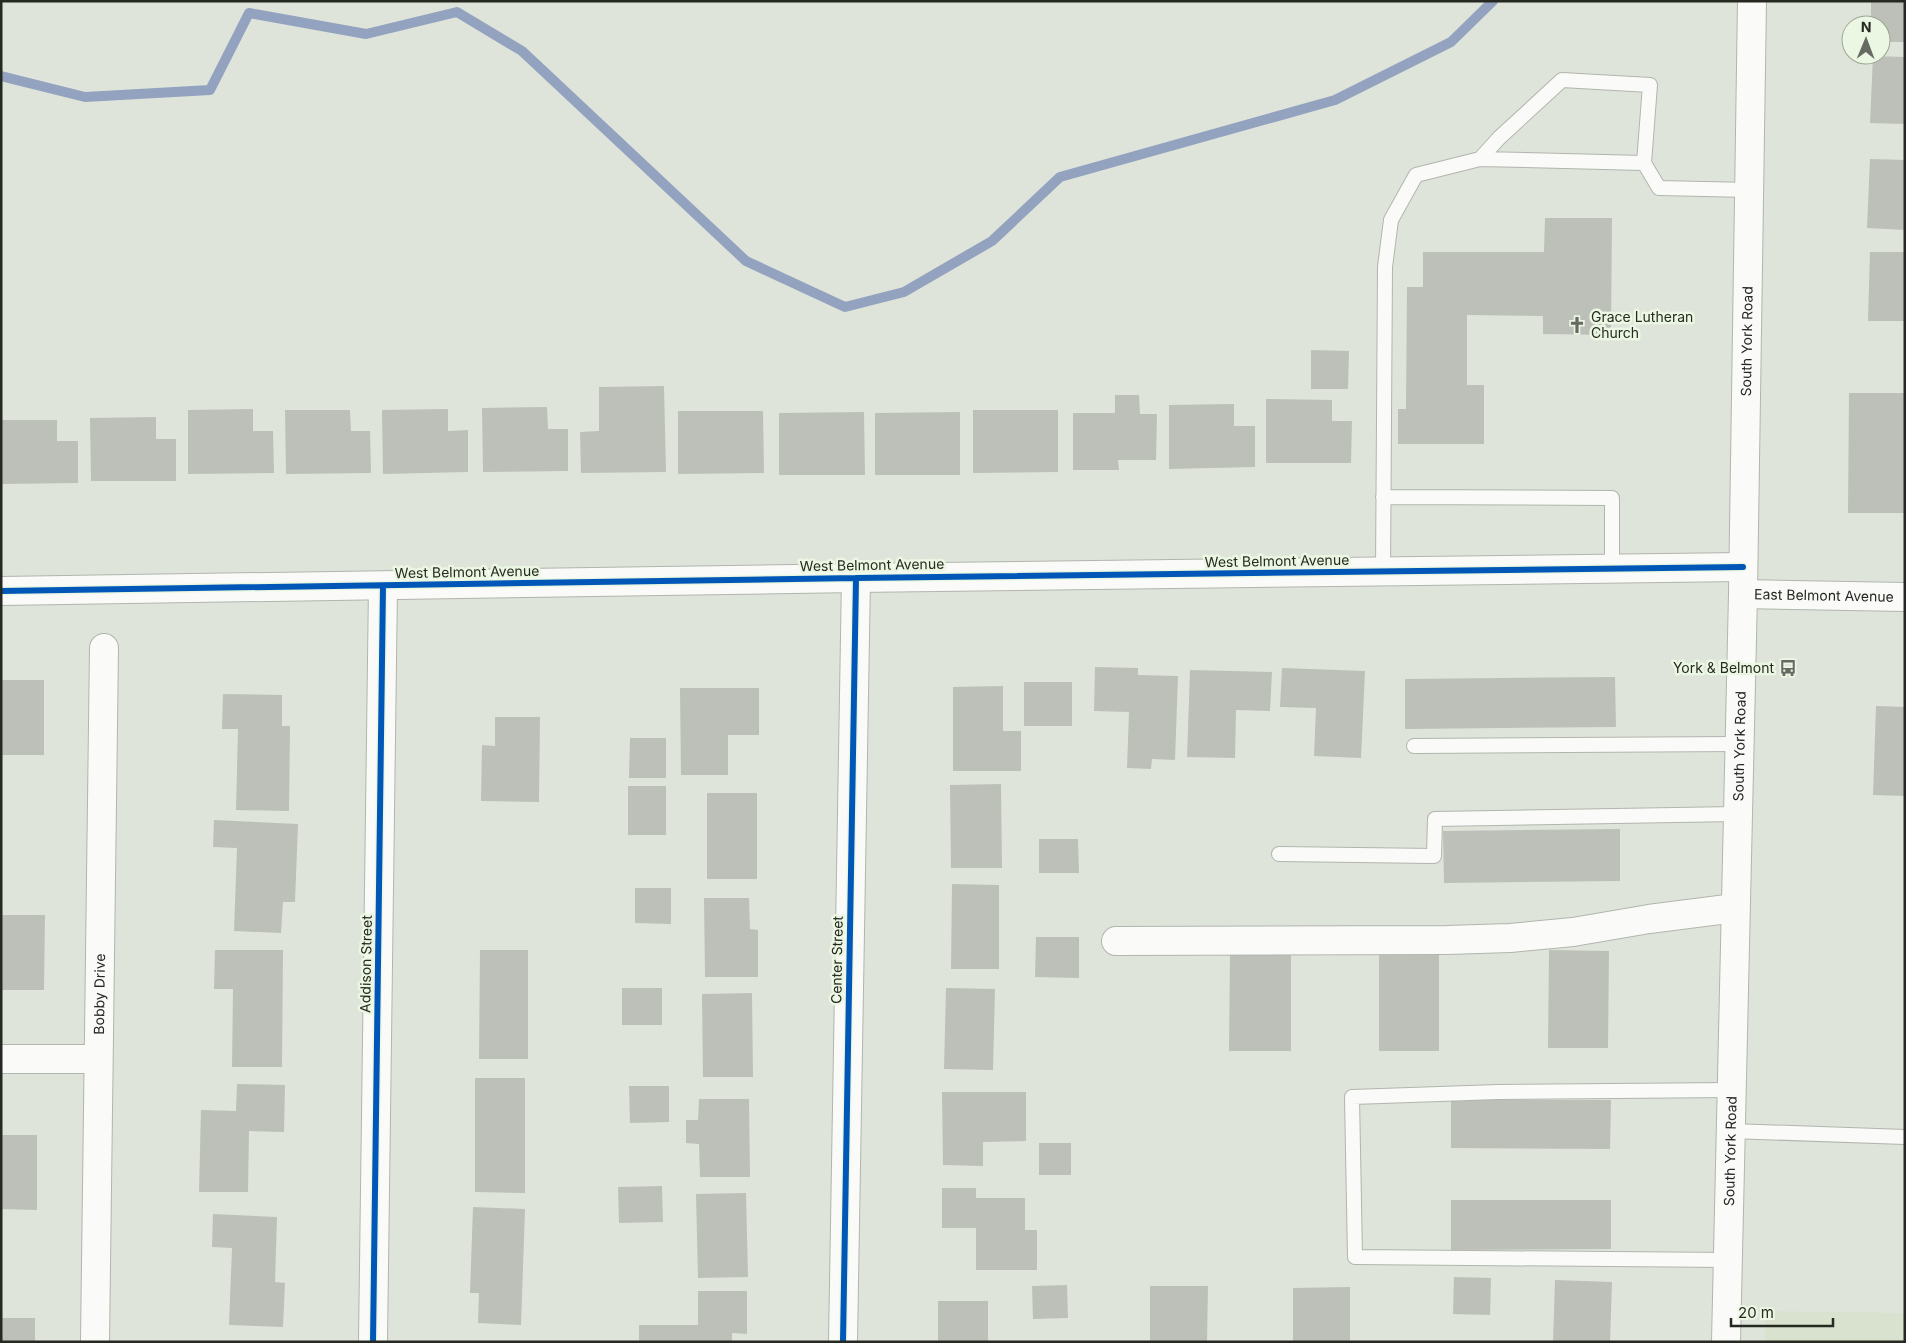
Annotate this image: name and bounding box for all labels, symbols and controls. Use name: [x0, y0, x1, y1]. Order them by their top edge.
north arrow: [1841, 15, 1891, 65]
text: N: [1861, 18, 1872, 35]
street label: South York Road: [1737, 286, 1756, 396]
place label: Grace Lutheran Church: [1591, 308, 1693, 341]
church icon: Grace Lutheran Church: [1567, 315, 1587, 335]
street label: West Belmont Avenue: [1205, 551, 1349, 570]
street label: West Belmont Avenue: [800, 555, 944, 574]
street label: West Belmont Avenue: [395, 562, 539, 581]
street label: East Belmont Avenue: [1754, 585, 1894, 605]
bus stop icon: York & Belmont: [1778, 658, 1798, 678]
place label: York & Belmont: [1673, 659, 1774, 676]
street label: South York Road: [1729, 691, 1749, 801]
street label: Addison Street: [356, 915, 375, 1013]
street label: Center Street: [827, 915, 846, 1004]
street label: Bobby Drive: [90, 953, 108, 1035]
street label: South York Road: [1720, 1096, 1740, 1206]
scale bar: [1731, 1296, 1834, 1328]
text: 20 m: [1738, 1303, 1774, 1322]

